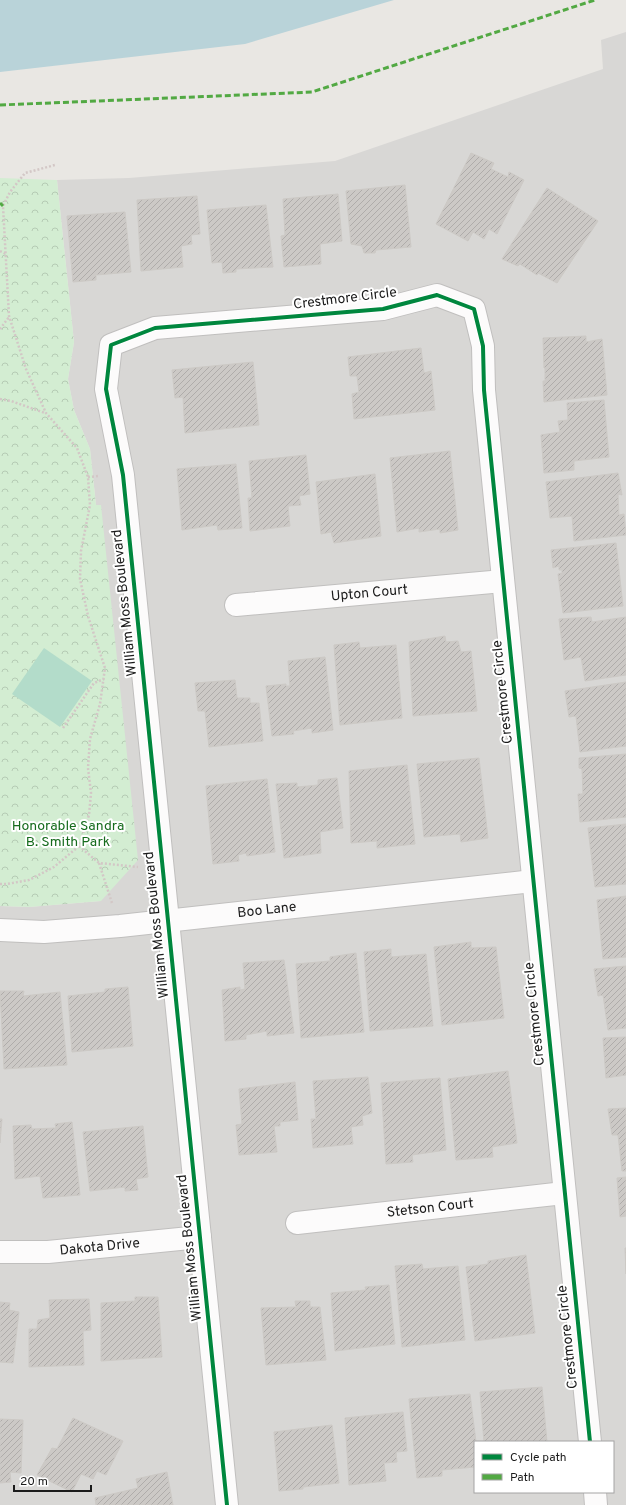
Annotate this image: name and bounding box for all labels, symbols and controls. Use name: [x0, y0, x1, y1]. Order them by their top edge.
street label: Crestmore Circle: [292, 284, 398, 314]
street label: William Moss Boulevard: [109, 529, 141, 677]
street label: Upton Court: [330, 581, 409, 605]
street label: Crestmore Circle: [489, 639, 517, 745]
park label: Honorable Sandra B. Smith Park: [12, 818, 124, 851]
street label: William Moss Boulevard: [141, 851, 173, 999]
street label: Boo Lane: [236, 898, 297, 922]
street label: Crestmore Circle: [521, 961, 549, 1067]
street label: William Moss Boulevard: [174, 1174, 206, 1322]
street label: Stetson Court: [386, 1195, 474, 1221]
street label: Dakota Drive: [59, 1234, 141, 1259]
street label: Crestmore Circle: [554, 1284, 582, 1390]
legend: [474, 1441, 614, 1493]
text: Cycle path: [510, 1450, 567, 1466]
scale bar: [14, 1467, 91, 1493]
text: Path: [510, 1470, 535, 1486]
text: 20 m: [20, 1474, 48, 1490]

